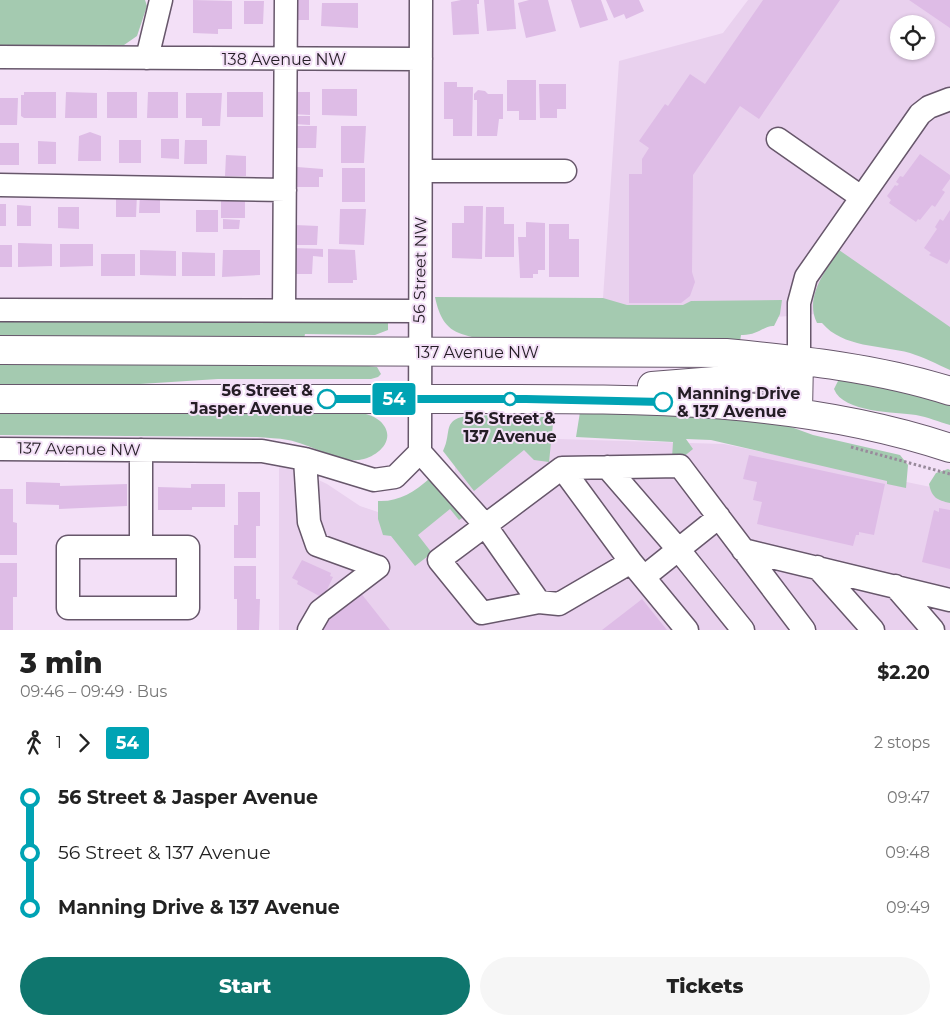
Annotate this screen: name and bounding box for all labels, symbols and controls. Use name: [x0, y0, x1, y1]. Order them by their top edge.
map controls: [890, 15, 935, 60]
button: locate: [890, 15, 935, 60]
street label: 138 Avenue NW: [222, 50, 346, 69]
street label: 56 Street NW: [410, 217, 430, 323]
street label: 137 Avenue NW: [415, 343, 539, 362]
place label: 56 Street & Jasper Avenue: [189, 381, 313, 418]
line badge: 54: [372, 383, 416, 415]
place label: Manning Drive & 137 Avenue: [677, 384, 800, 421]
text: 54: [382, 388, 406, 410]
marker: 56 Street & Jasper Avenue: [317, 389, 337, 409]
marker: 56 Street & 137 Avenue: [503, 392, 517, 406]
marker: Manning Drive & 137 Avenue: [653, 392, 673, 412]
place label: 56 Street & 137 Avenue: [463, 409, 557, 446]
street label: 137 Avenue NW: [17, 438, 141, 460]
text: 3 min: [20, 646, 103, 680]
text: $2.20: [877, 661, 930, 684]
text: 09:46 – 09:49 · Bus: [20, 682, 167, 701]
icon: walk: [20, 729, 48, 757]
icon: forward: [70, 729, 98, 757]
text: 54: [116, 732, 139, 754]
text: 1: [56, 733, 62, 752]
text: 2 stops: [874, 733, 930, 752]
text: 56 Street & Jasper Avenue: [58, 786, 318, 809]
text: 09:47: [887, 788, 930, 807]
text: 56 Street & 137 Avenue: [58, 841, 271, 864]
text: 09:48: [885, 843, 930, 862]
text: Manning Drive & 137 Avenue: [58, 896, 340, 919]
text: 09:49: [886, 898, 930, 917]
button: Start: [20, 957, 470, 1015]
button: Tickets: [480, 957, 930, 1015]

